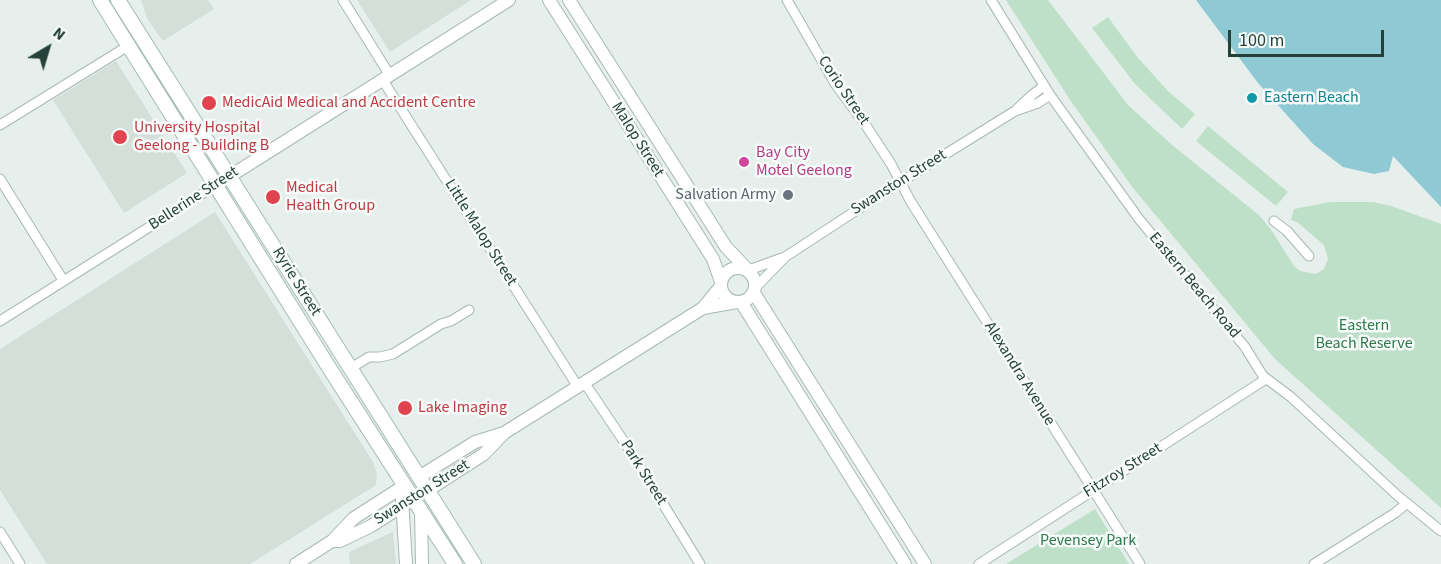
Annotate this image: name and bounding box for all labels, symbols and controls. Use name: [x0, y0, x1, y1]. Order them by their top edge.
north arrow: [18, 18, 78, 78]
scale bar: [1231, 18, 1387, 56]
text: N: [48, 22, 70, 46]
text: 100 m: [1239, 28, 1284, 53]
street label: Corio Street: [813, 53, 873, 129]
place label: Eastern Beach: [1264, 88, 1359, 108]
marker: Eastern Beach: [1245, 91, 1259, 105]
place label: MedicAid Medical and Accident Centre: [222, 93, 476, 113]
marker: MedicAid Medical and Accident Centre: [200, 94, 218, 112]
street label: Malop Street: [606, 99, 668, 181]
place label: University Hospital Geelong - Building B: [134, 118, 269, 156]
marker: University Hospital Geelong - Building B: [111, 128, 129, 146]
place label: Bay City Motel Geelong: [756, 143, 852, 181]
street label: Swanston Street: [848, 146, 950, 220]
marker: Bay City Motel Geelong: [737, 155, 751, 169]
street label: Bellerine Street: [146, 163, 242, 235]
street label: Little Malop Street: [440, 176, 520, 290]
place label: Medical Health Group: [286, 178, 375, 216]
place label: Salvation Army: [675, 185, 776, 205]
marker: Medical Health Group: [264, 188, 282, 206]
marker: Salvation Army: [781, 188, 795, 202]
street label: Eastern Beach Road: [1144, 229, 1244, 343]
street label: Ryrie Street: [267, 244, 325, 320]
park label: Eastern Beach Reserve: [1315, 316, 1413, 354]
street label: Alexandra Avenue: [979, 318, 1059, 430]
place label: Lake Imaging: [418, 398, 507, 418]
marker: Lake Imaging: [396, 399, 414, 417]
street label: Park Street: [615, 437, 671, 509]
street label: Fitzroy Street: [1080, 439, 1166, 503]
street label: Swanston Street: [371, 456, 473, 530]
park label: Pevensey Park: [1040, 531, 1136, 551]

